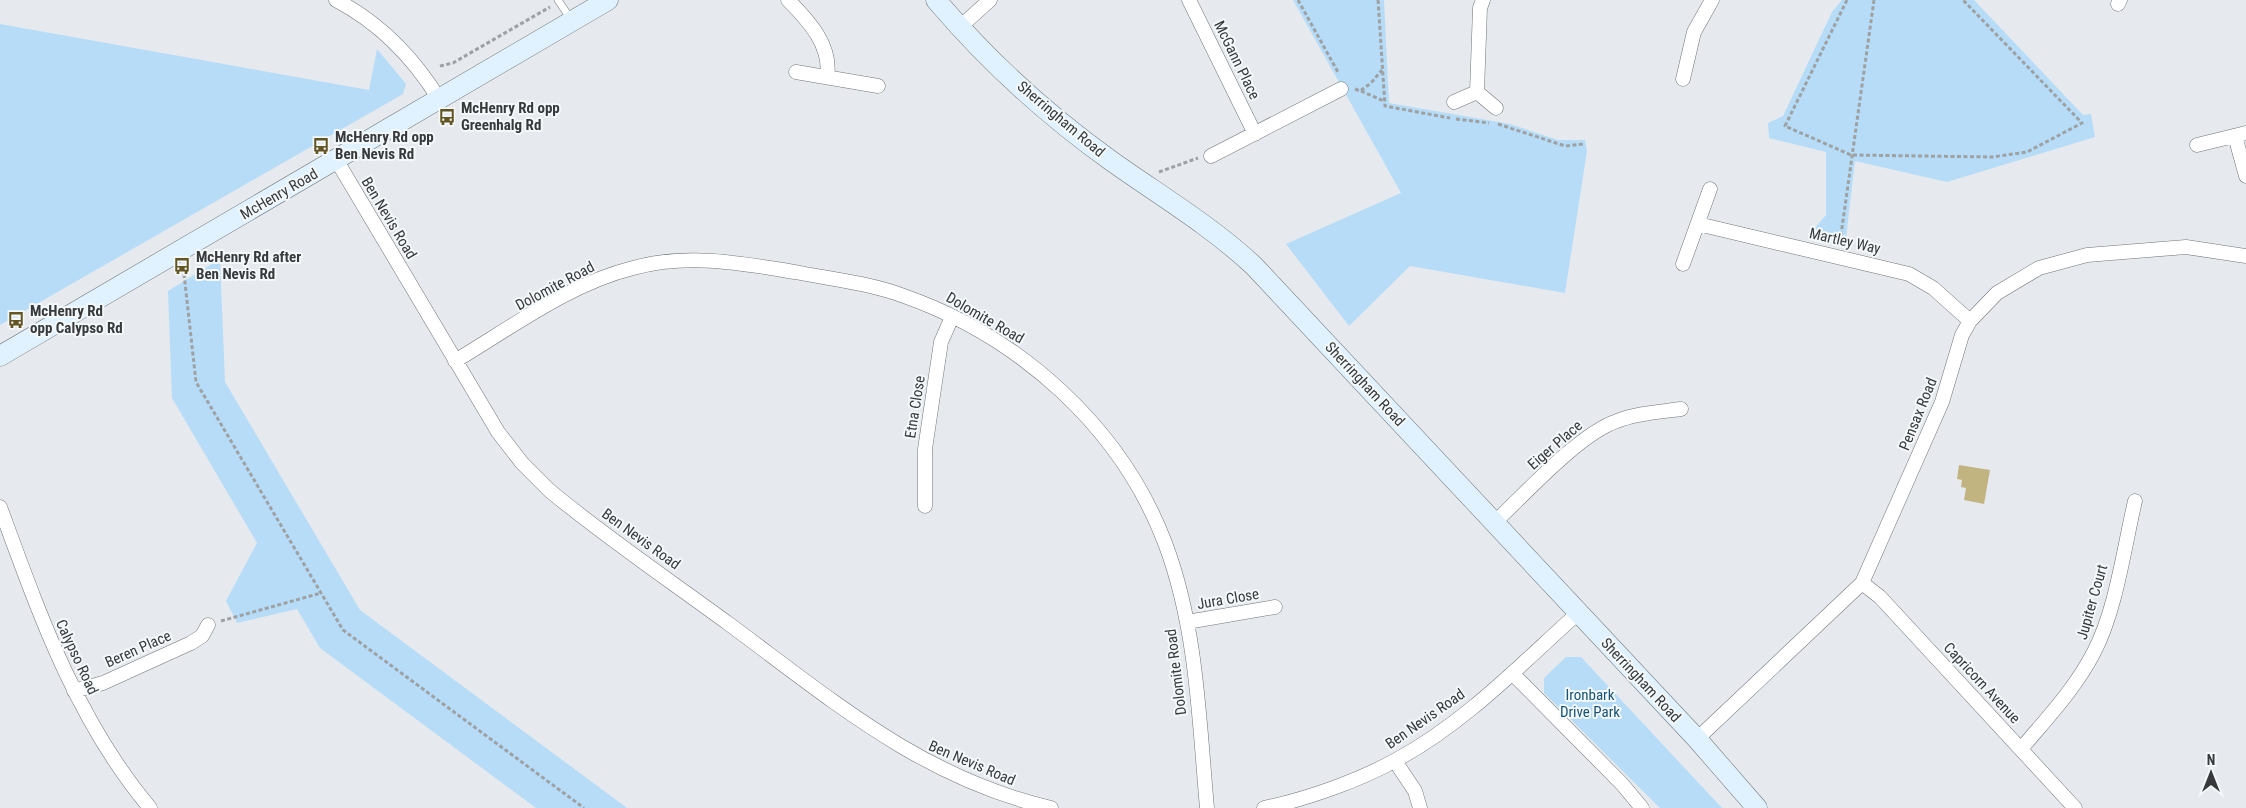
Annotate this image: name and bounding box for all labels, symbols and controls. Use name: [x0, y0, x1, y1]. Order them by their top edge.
street label: McGann Place: [1210, 18, 1264, 102]
street label: Sherringham Road: [1014, 77, 1108, 161]
place label: McHenry Rd opp Greenhalg Rd: [461, 99, 560, 134]
bus stop icon: McHenry Rd opp Greenhalg Rd: [437, 107, 457, 127]
place label: McHenry Rd opp Ben Nevis Rd: [335, 128, 434, 163]
bus stop icon: McHenry Rd opp Ben Nevis Rd: [311, 136, 331, 156]
street label: McHenry Road: [237, 165, 321, 223]
street label: Ben Nevis Road: [357, 174, 421, 262]
street label: Martley Way: [1808, 224, 1882, 258]
place label: McHenry Rd after Ben Nevis Rd: [196, 248, 301, 283]
bus stop icon: McHenry Rd after Ben Nevis Rd: [172, 256, 192, 276]
street label: Dolomite Road: [512, 258, 598, 314]
street label: Dolomite Road: [943, 288, 1027, 348]
place label: McHenry Rd opp Calypso Rd: [30, 302, 123, 337]
bus stop icon: McHenry Rd opp Calypso Rd: [6, 310, 26, 330]
street label: Sherringham Road: [1321, 338, 1409, 430]
street label: Etna Close: [901, 374, 929, 440]
street label: Pensax Road: [1895, 375, 1941, 453]
street label: Eiger Place: [1524, 416, 1586, 474]
street label: Ben Nevis Road: [598, 505, 684, 573]
street label: Jupiter Court: [2073, 562, 2111, 642]
street label: Jura Close: [1196, 585, 1260, 613]
street label: Calypso Road: [52, 617, 102, 697]
street label: Beren Place: [102, 626, 174, 672]
street label: Dolomite Road: [1162, 628, 1190, 716]
street label: Sherringham Road: [1597, 634, 1685, 726]
street label: Capricorn Avenue: [1940, 639, 2024, 727]
street label: Ben Nevis Road: [1382, 685, 1468, 753]
park label: Ironbark Drive Park: [1560, 686, 1620, 721]
street label: Ben Nevis Road: [926, 737, 1018, 789]
north arrow: [2186, 748, 2236, 798]
text: N: [2207, 752, 2215, 768]

